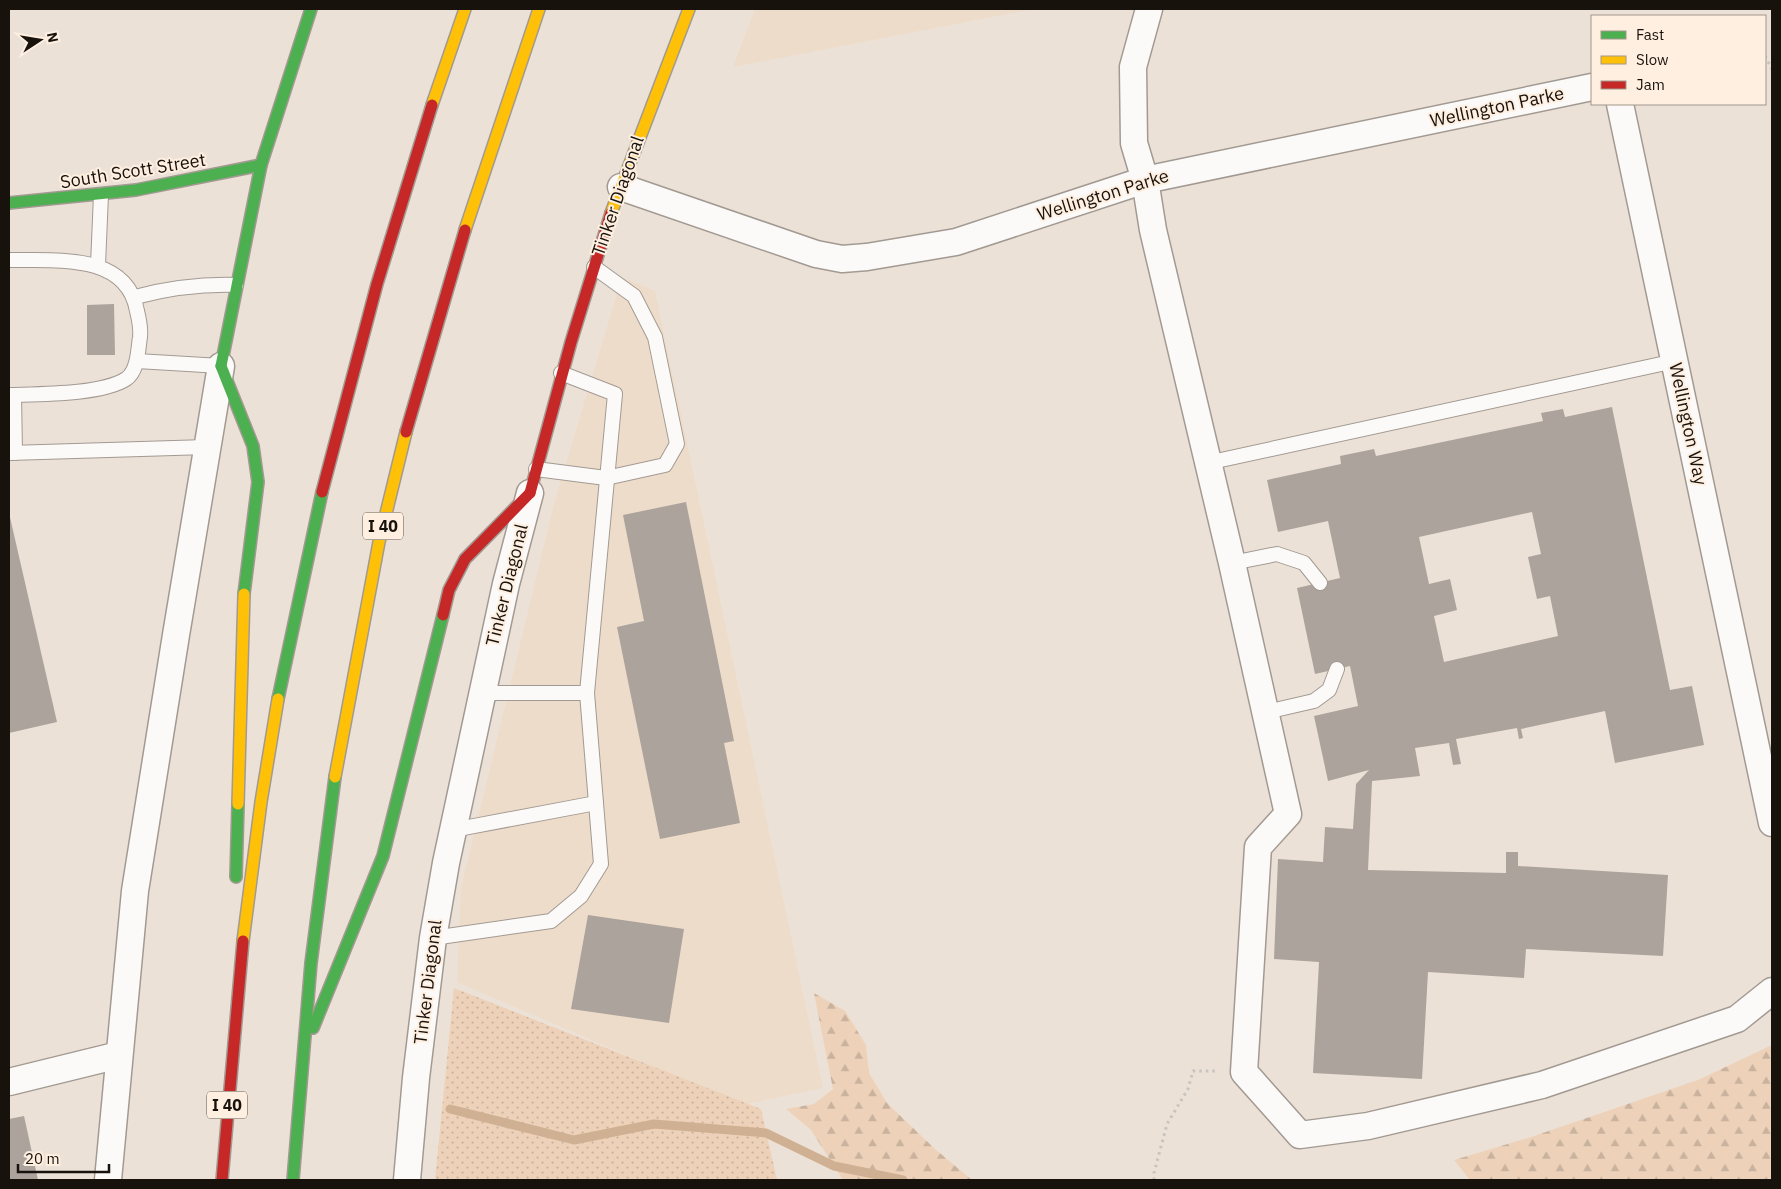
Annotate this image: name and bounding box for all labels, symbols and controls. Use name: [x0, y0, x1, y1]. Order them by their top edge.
north arrow: [15, 15, 65, 65]
legend: [1591, 15, 1766, 105]
text: Fast: [1636, 25, 1664, 44]
text: N: [43, 30, 63, 44]
text: Slow: [1636, 50, 1669, 69]
text: Jam: [1636, 75, 1665, 94]
street label: Wellington Parke: [1428, 81, 1566, 132]
street label: Tinker Diagonal: [586, 133, 649, 259]
street label: South Scott Street: [58, 148, 207, 193]
street label: Wellington Parke: [1034, 164, 1172, 225]
street label: Wellington Way: [1664, 360, 1713, 487]
road number: I 40: [363, 512, 403, 540]
street label: Tinker Diagonal: [480, 521, 533, 648]
street label: Tinker Diagonal: [408, 918, 447, 1046]
road number: I 40: [207, 1092, 247, 1118]
scale bar: [18, 1142, 109, 1174]
text: 20 m: [25, 1149, 60, 1168]

